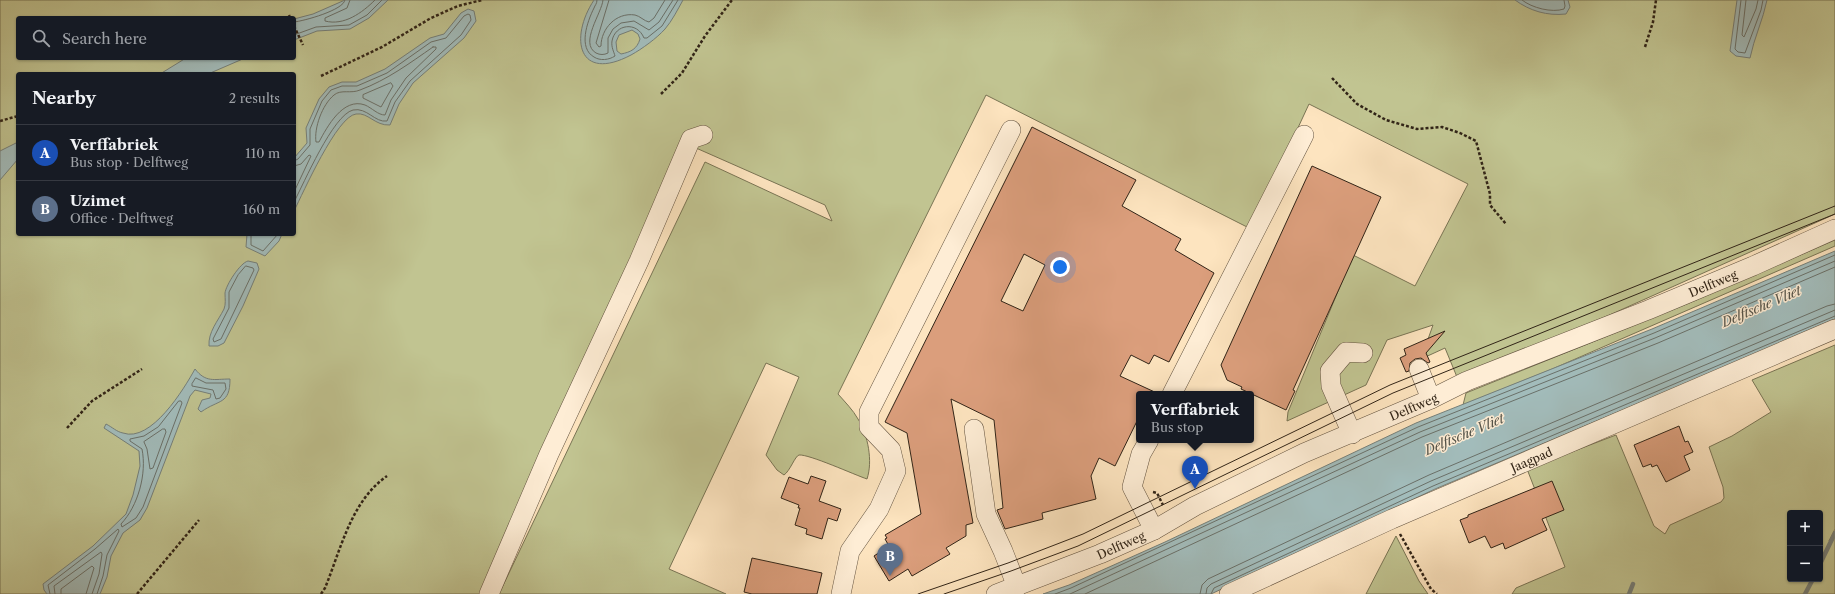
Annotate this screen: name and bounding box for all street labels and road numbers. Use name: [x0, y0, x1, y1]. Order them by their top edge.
street label: Delftweg: [1686, 266, 1740, 300]
street label: Delftweg: [1387, 389, 1441, 423]
street label: Jaagpad: [1506, 443, 1555, 476]
street label: Delftweg: [1094, 527, 1148, 562]

